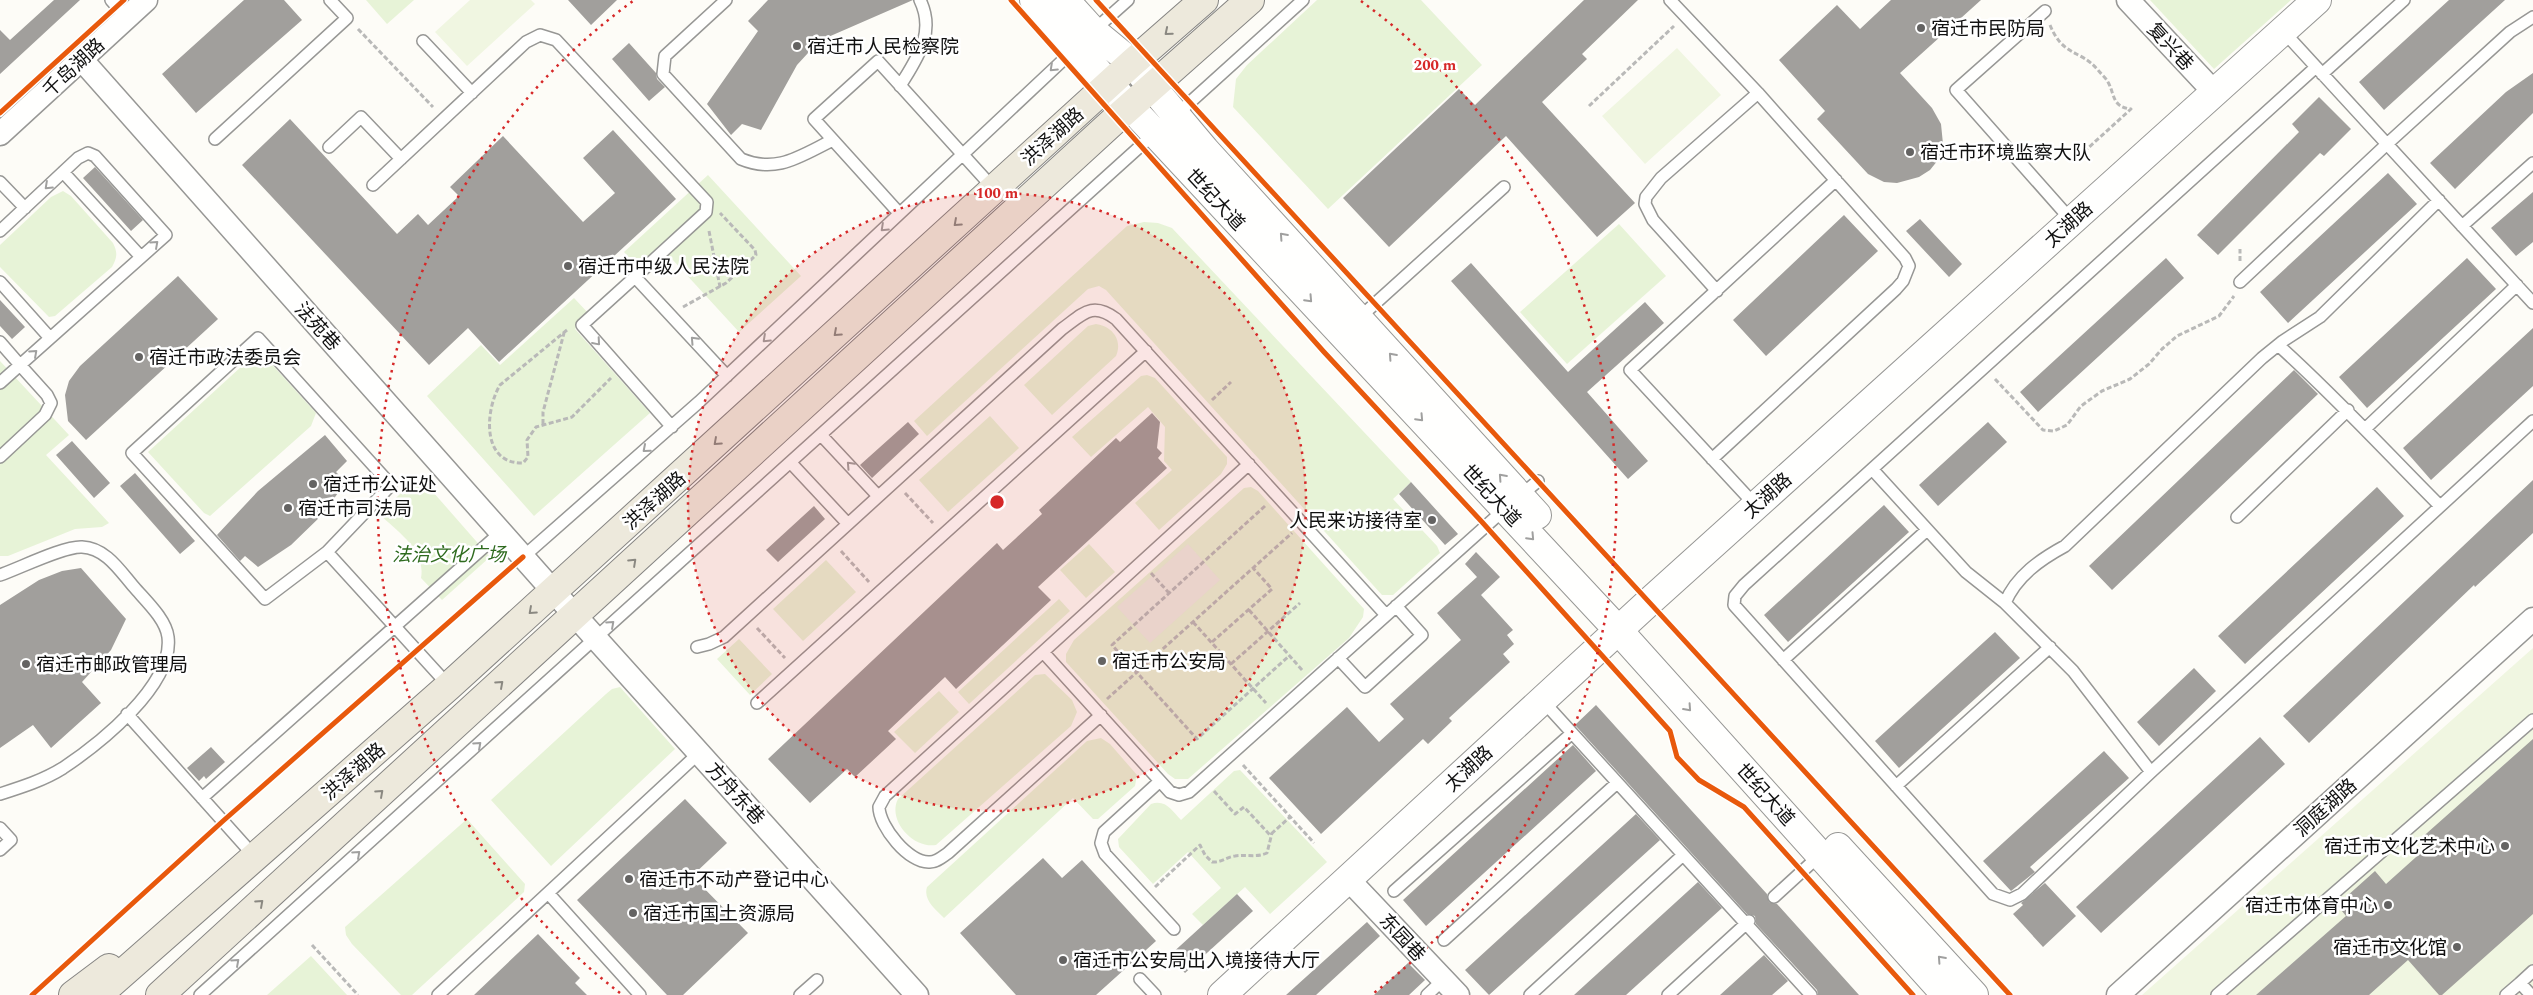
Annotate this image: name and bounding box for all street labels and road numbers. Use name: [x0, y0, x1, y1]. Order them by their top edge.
street label: 复兴巷: [2140, 16, 2200, 78]
street label: 千岛湖路: [36, 32, 112, 105]
street label: 洪泽湖路: [1015, 101, 1091, 173]
street label: 世纪大道: [1178, 162, 1251, 238]
street label: 太湖路: [2038, 195, 2100, 255]
street label: 法苑巷: [287, 296, 347, 358]
street label: 世纪大道: [1454, 458, 1527, 534]
street label: 洪泽湖路: [617, 465, 693, 537]
street label: 太湖路: [1737, 466, 1799, 526]
street label: 洪泽湖路: [316, 736, 392, 808]
street label: 太湖路: [1438, 739, 1500, 799]
street label: 方舟东巷: [699, 756, 771, 832]
street label: 世纪大道: [1729, 757, 1801, 833]
street label: 洞庭湖路: [2288, 772, 2364, 844]
street label: 东园巷: [1372, 907, 1432, 969]

